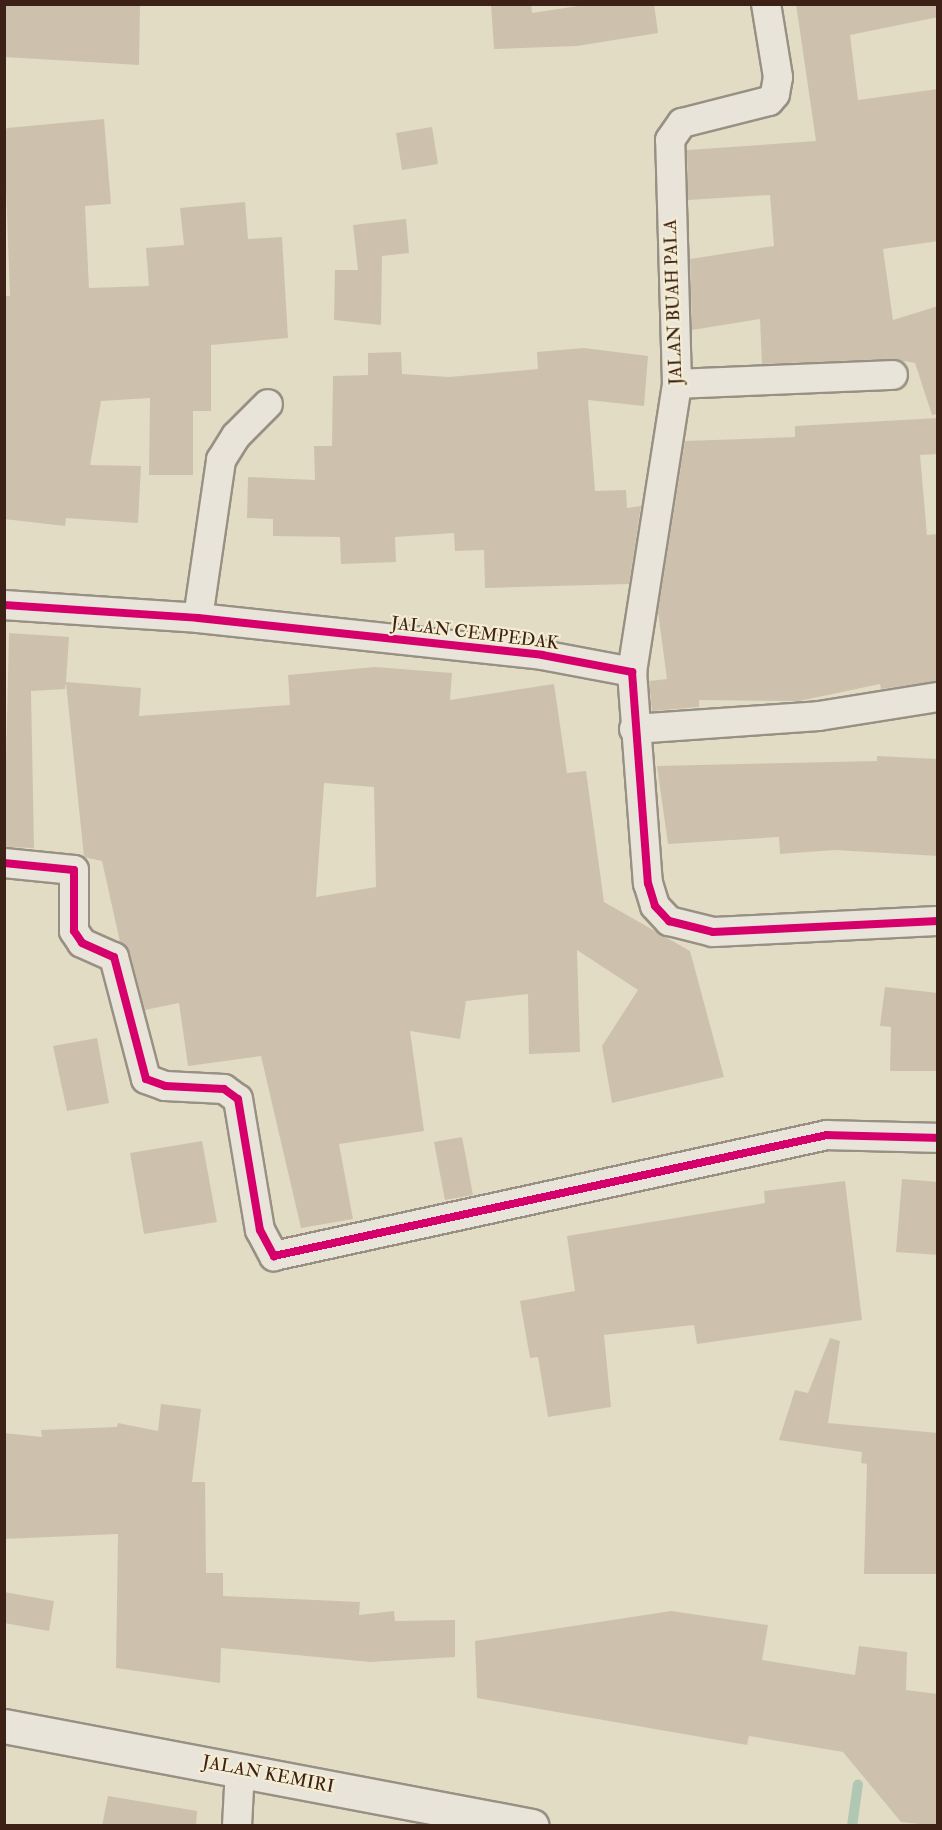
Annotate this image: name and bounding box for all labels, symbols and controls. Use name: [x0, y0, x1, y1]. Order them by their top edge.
street label: JALAN BUAH PALA: [660, 219, 688, 385]
street label: JALAN CEMPEDAK: [390, 613, 560, 655]
street label: JALAN KEMIRI: [200, 1752, 336, 1798]

